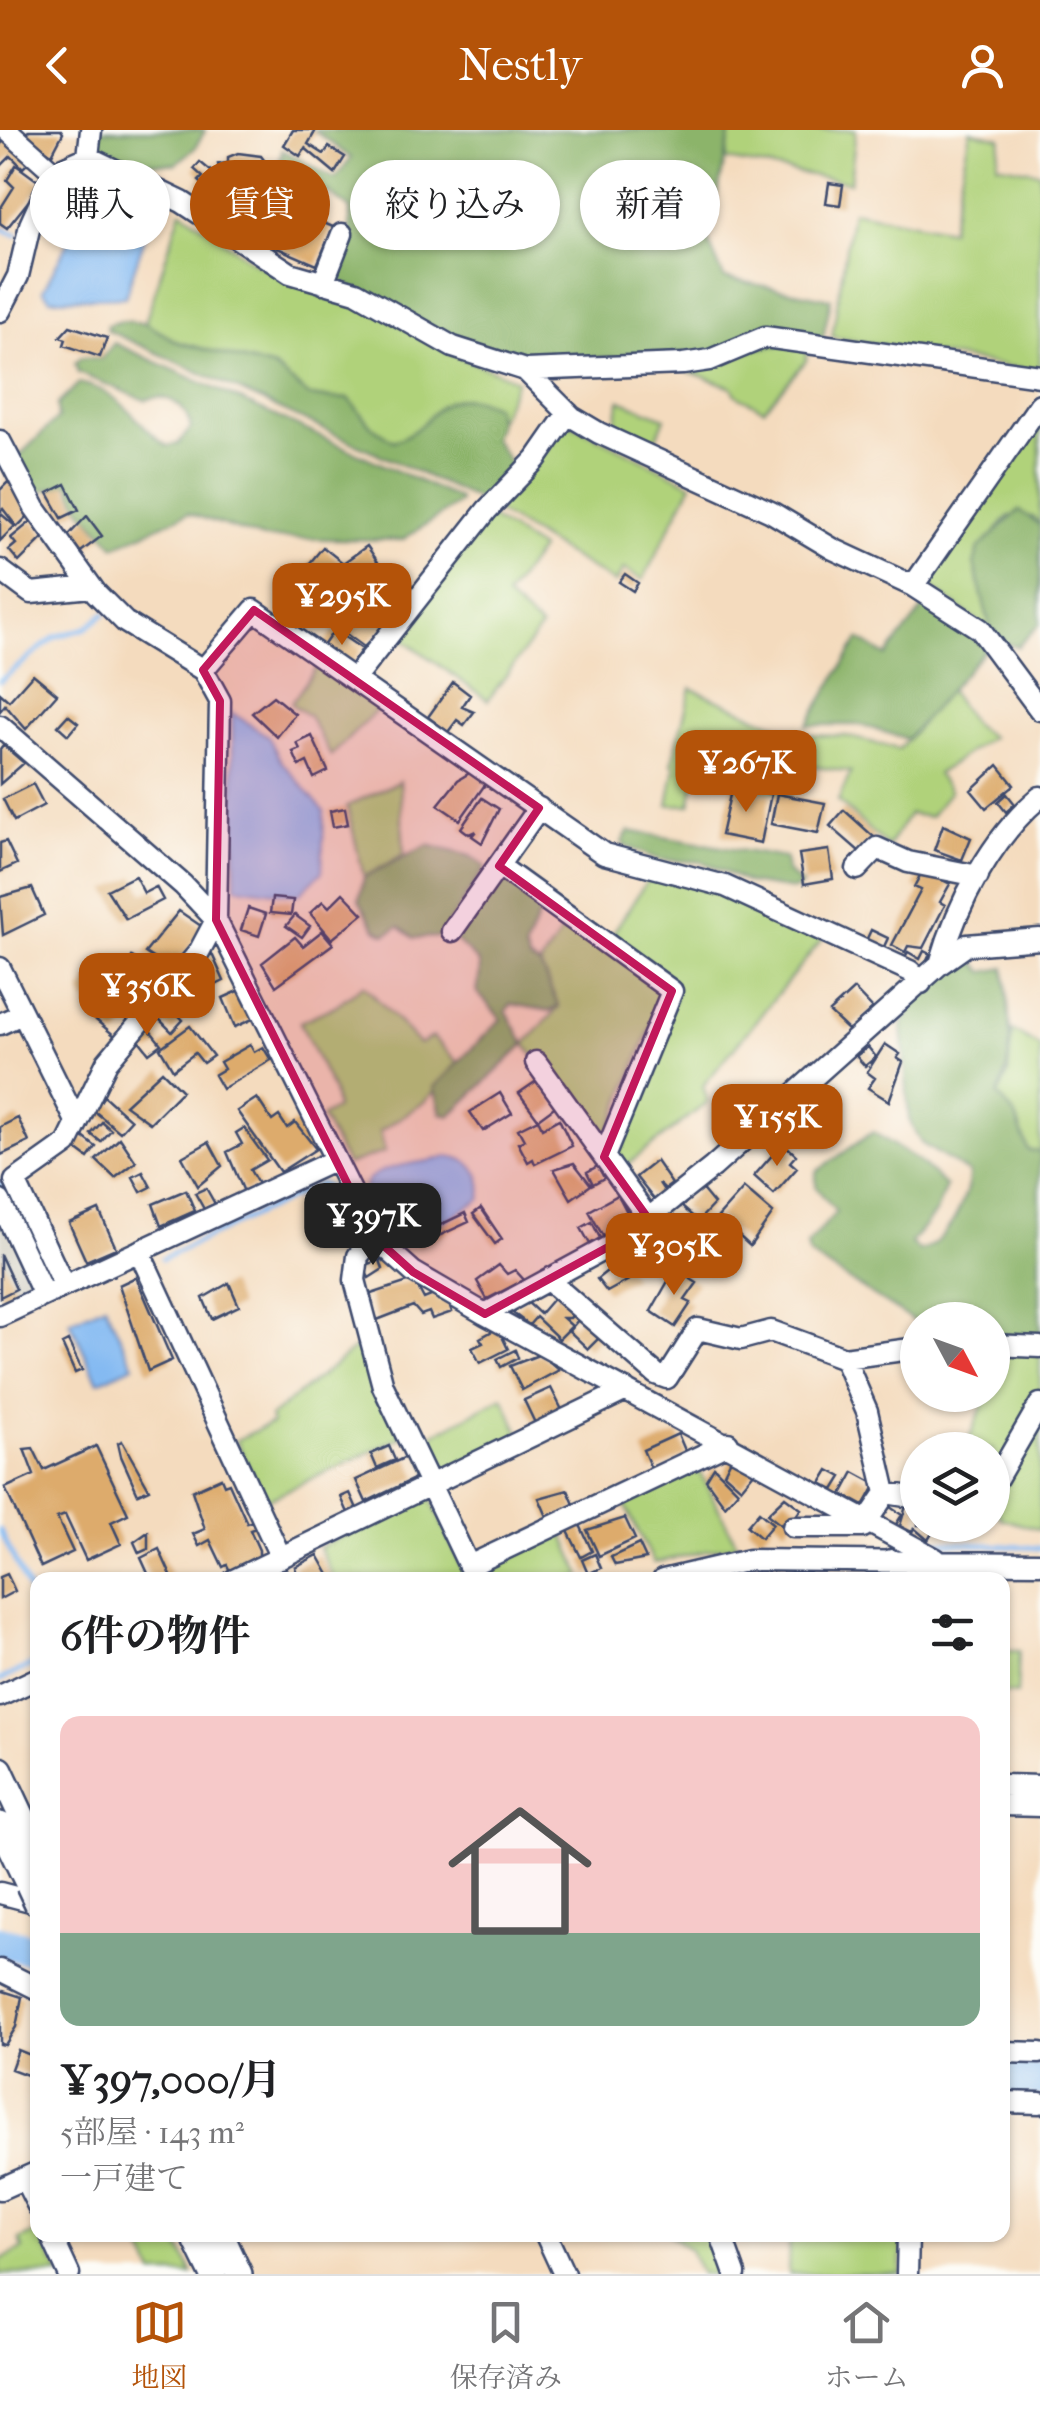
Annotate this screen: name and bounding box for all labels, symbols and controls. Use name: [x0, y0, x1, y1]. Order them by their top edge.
icon: back: [30, 38, 85, 93]
icon: person: [955, 38, 1010, 93]
text: Nestly: [458, 39, 582, 92]
chip: 購入: [30, 160, 170, 250]
chip: 賃貸: [190, 160, 330, 250]
chip: 絞り込み: [350, 160, 560, 250]
chip: 新着: [580, 160, 720, 250]
pin: ¥295K: [272, 563, 412, 648]
text: ¥295K: [294, 577, 390, 614]
pin: ¥267K: [676, 730, 816, 815]
text: ¥267K: [697, 744, 795, 781]
pin: ¥356K: [77, 953, 217, 1038]
text: ¥356K: [101, 967, 193, 1004]
pin: ¥155K: [707, 1084, 847, 1169]
text: ¥155K: [734, 1098, 820, 1135]
pin: ¥397K: [303, 1183, 443, 1268]
text: ¥397K: [326, 1197, 420, 1234]
pin: ¥305K: [604, 1213, 744, 1298]
text: ¥305K: [628, 1227, 720, 1264]
north arrow: [900, 1302, 1010, 1412]
map controls: [900, 1302, 1010, 1542]
button: layers: [900, 1432, 1010, 1542]
icon: filters: [925, 1605, 980, 1660]
text: 6件の物件: [60, 1612, 251, 1661]
icon: home: [430, 1781, 610, 1961]
text: ¥397,000/月: [60, 2056, 282, 2105]
text: 5部屋 · 143 m²: [60, 2114, 244, 2151]
text: 一戸建て: [60, 2160, 188, 2197]
tab: 地図: [131, 2295, 187, 2395]
tab: 保存済み: [450, 2295, 562, 2395]
tab: ホーム: [825, 2295, 909, 2395]

